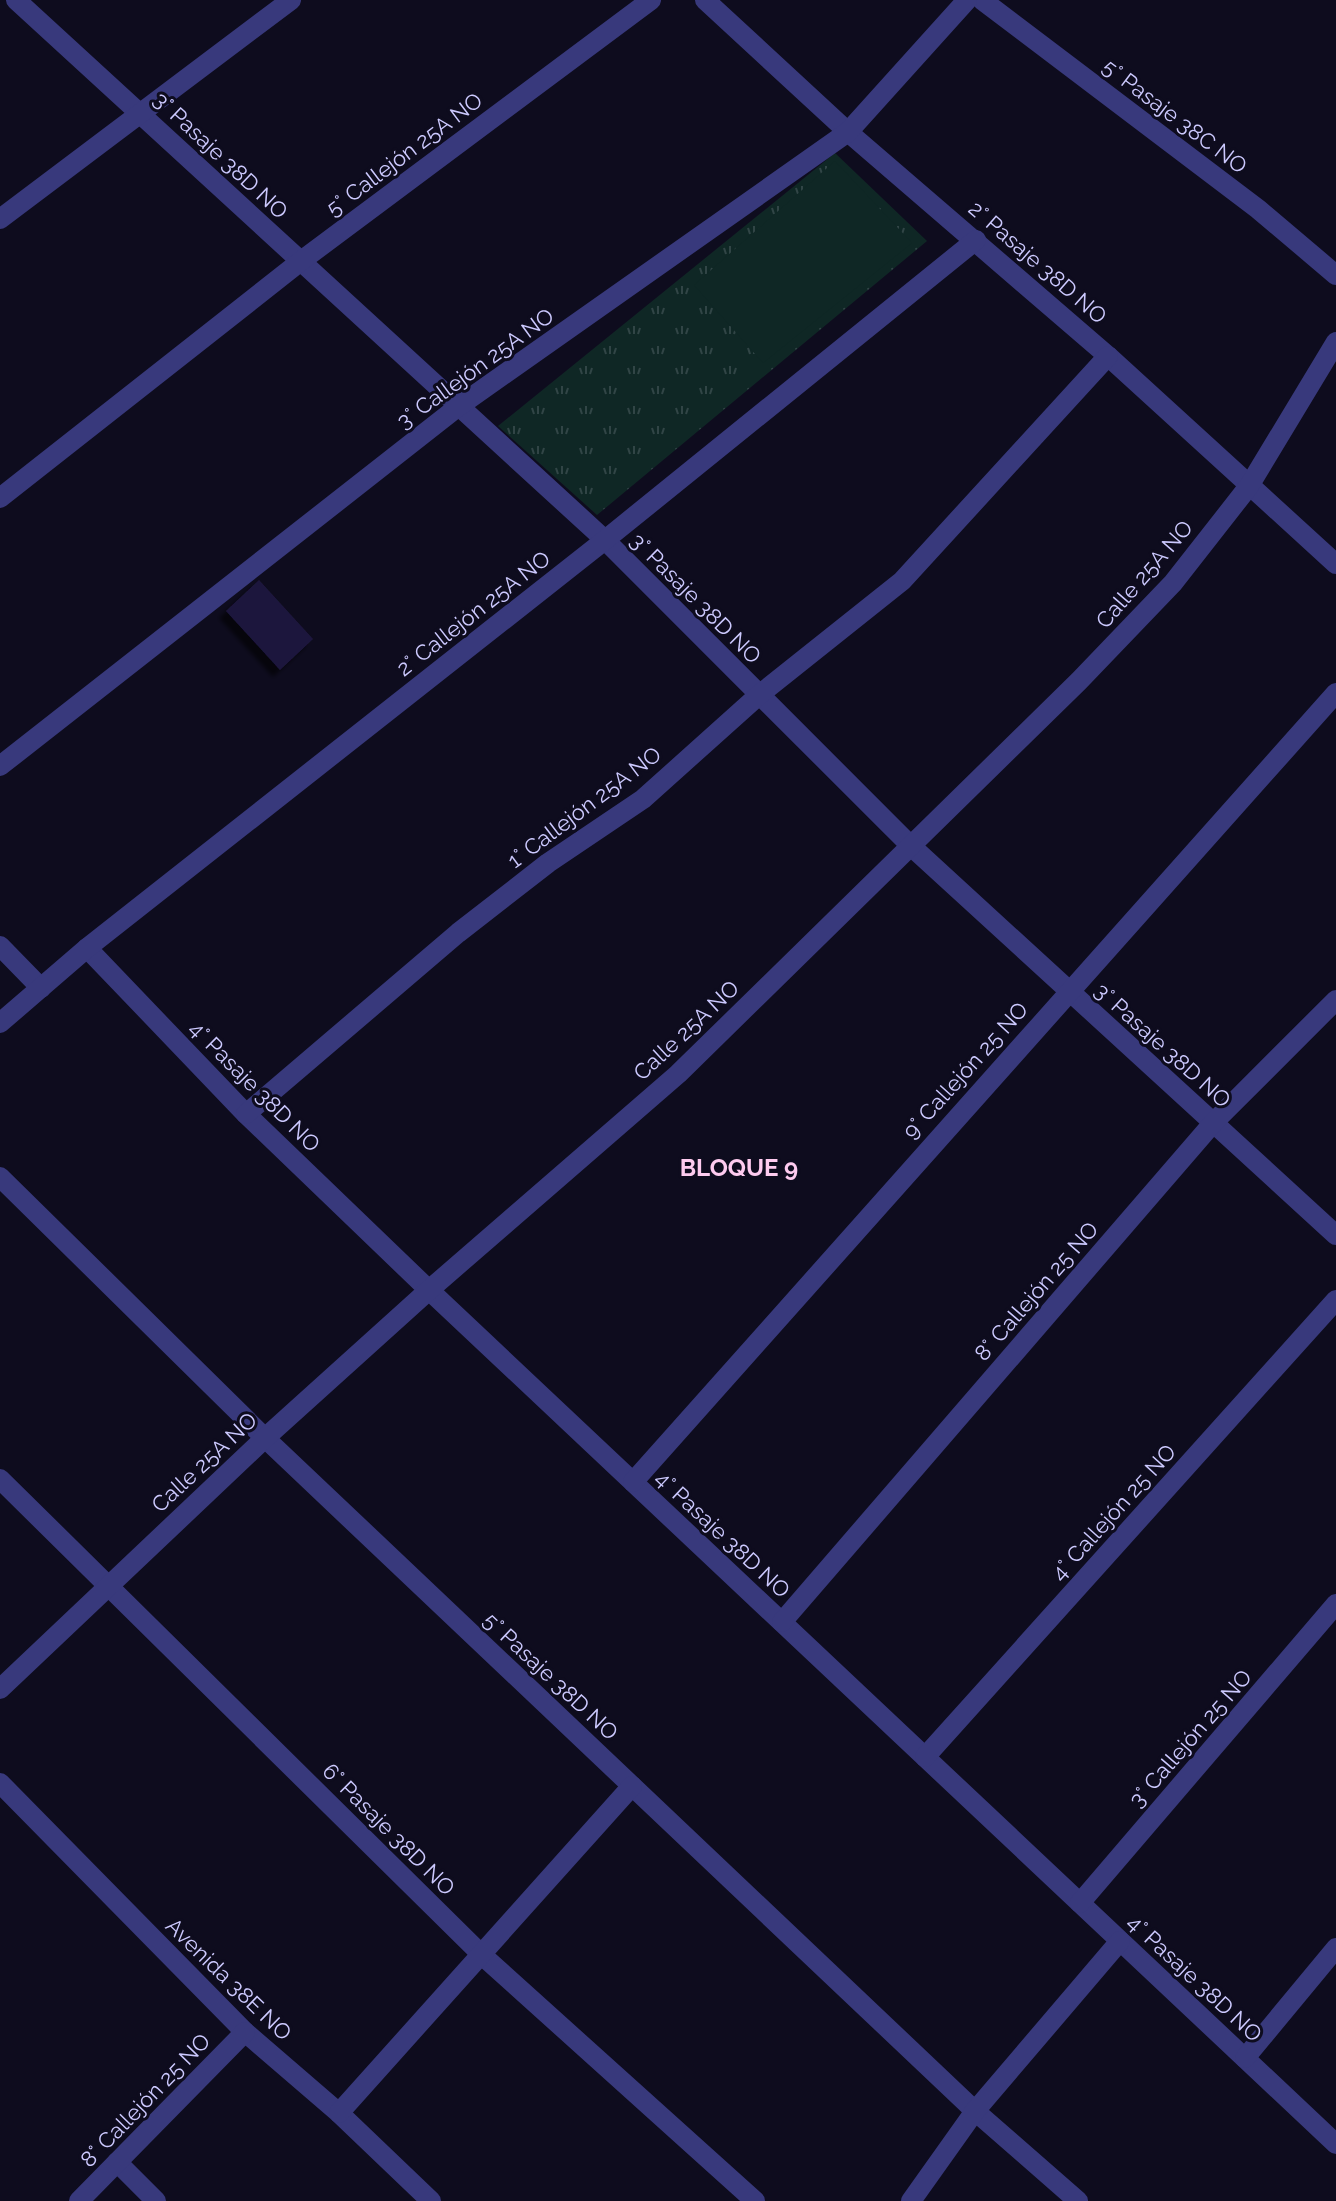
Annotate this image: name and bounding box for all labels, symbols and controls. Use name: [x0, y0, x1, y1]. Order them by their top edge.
street label: 5° Pasaje 38C NO: [1098, 53, 1252, 179]
street label: 3° Pasaje 38D NO: [149, 86, 293, 224]
street label: 5° Callejón 25A NO: [321, 87, 487, 221]
street label: 2° Pasaje 38D NO: [964, 195, 1112, 329]
street label: 3° Callejón 25A NO: [391, 302, 559, 434]
street label: Calle 25A NO: [1090, 515, 1198, 633]
street label: 3° Pasaje 38D NO: [625, 527, 767, 669]
street label: 2° Callejón 25A NO: [391, 545, 555, 681]
street label: 1° Callejón 25A NO: [502, 741, 666, 873]
street label: Calle 25A NO: [628, 975, 744, 1085]
street label: 3° Pasaje 38D NO: [1090, 977, 1236, 1113]
street label: 9° Callejón 25 NO: [897, 996, 1033, 1144]
street label: 4° Pasaje 38D NO: [184, 1015, 326, 1157]
district label: BLOQUE 9: [680, 1153, 798, 1182]
street label: 8° Callejón 25 NO: [969, 1216, 1103, 1366]
street label: Calle 25A NO: [146, 1407, 262, 1517]
street label: 4° Callejón 25 NO: [1045, 1439, 1181, 1585]
street label: 4° Pasaje 38D NO: [650, 1465, 796, 1603]
street label: 5° Pasaje 38D NO: [478, 1607, 624, 1745]
street label: 3° Callejón 25 NO: [1123, 1664, 1257, 1812]
street label: 6° Pasaje 38D NO: [318, 1758, 460, 1900]
street label: 4° Pasaje 38D NO: [1122, 1909, 1268, 2047]
street label: Avenida 38E NO: [161, 1912, 297, 2046]
street label: 8° Callejón 25 NO: [75, 2028, 215, 2172]

